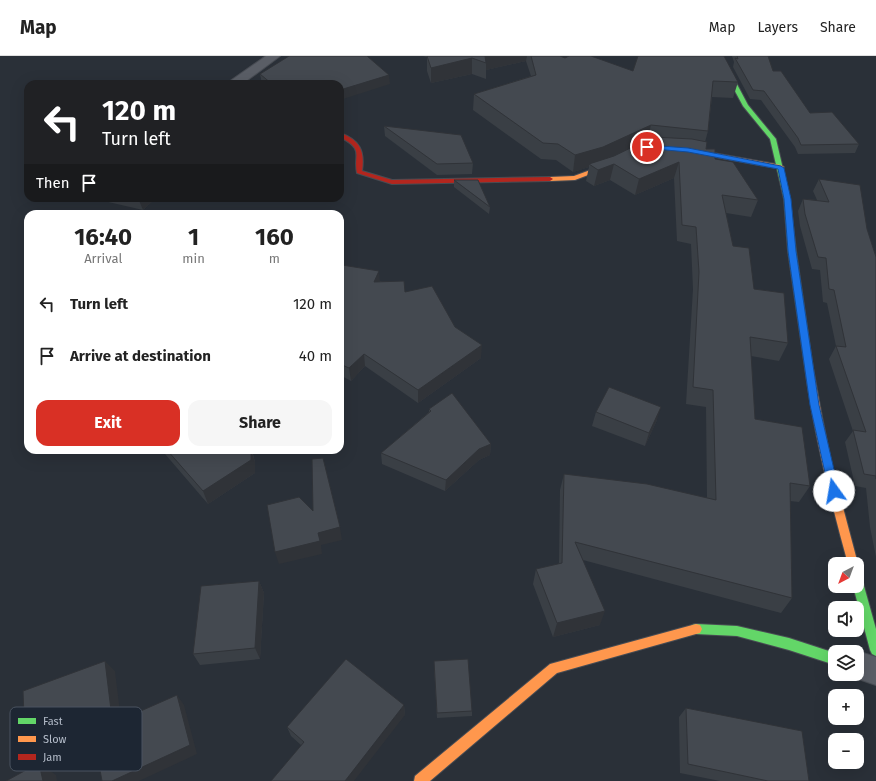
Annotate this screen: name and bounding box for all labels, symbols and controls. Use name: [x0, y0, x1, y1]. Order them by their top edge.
text: Map: [20, 16, 57, 39]
text: Map: [709, 19, 735, 36]
text: Layers: [757, 19, 798, 36]
text: Share: [820, 19, 856, 36]
text: 120 m: [102, 94, 176, 127]
icon: left: [36, 96, 88, 148]
text: Turn left: [102, 128, 171, 150]
pin: [630, 130, 664, 164]
icon: arrive: [636, 136, 658, 158]
icon: arrive: [78, 172, 100, 194]
text: Then: [36, 174, 70, 192]
text: 16:40: [74, 223, 132, 251]
text: 1: [188, 223, 199, 251]
text: 160: [255, 223, 294, 251]
text: Arrival: [84, 251, 122, 266]
text: min: [182, 251, 205, 266]
text: m: [269, 251, 280, 266]
icon: left: [36, 293, 58, 315]
text: Turn left: [70, 295, 128, 313]
text: 120 m: [293, 295, 332, 313]
icon: arrive: [36, 345, 58, 367]
text: Arrive at destination: [70, 347, 211, 365]
text: 40 m: [299, 347, 332, 365]
button: Exit: [36, 400, 180, 446]
button: Share: [188, 400, 332, 446]
position arrow: [813, 470, 855, 512]
north arrow: [828, 557, 864, 593]
map controls: [828, 557, 864, 769]
button: sound: [828, 601, 864, 637]
button: layers: [828, 645, 864, 681]
button: +: [828, 689, 864, 725]
legend: [10, 707, 142, 771]
text: Fast: [43, 715, 63, 728]
text: Slow: [43, 733, 67, 746]
button: −: [828, 733, 864, 769]
text: Jam: [43, 751, 62, 764]

